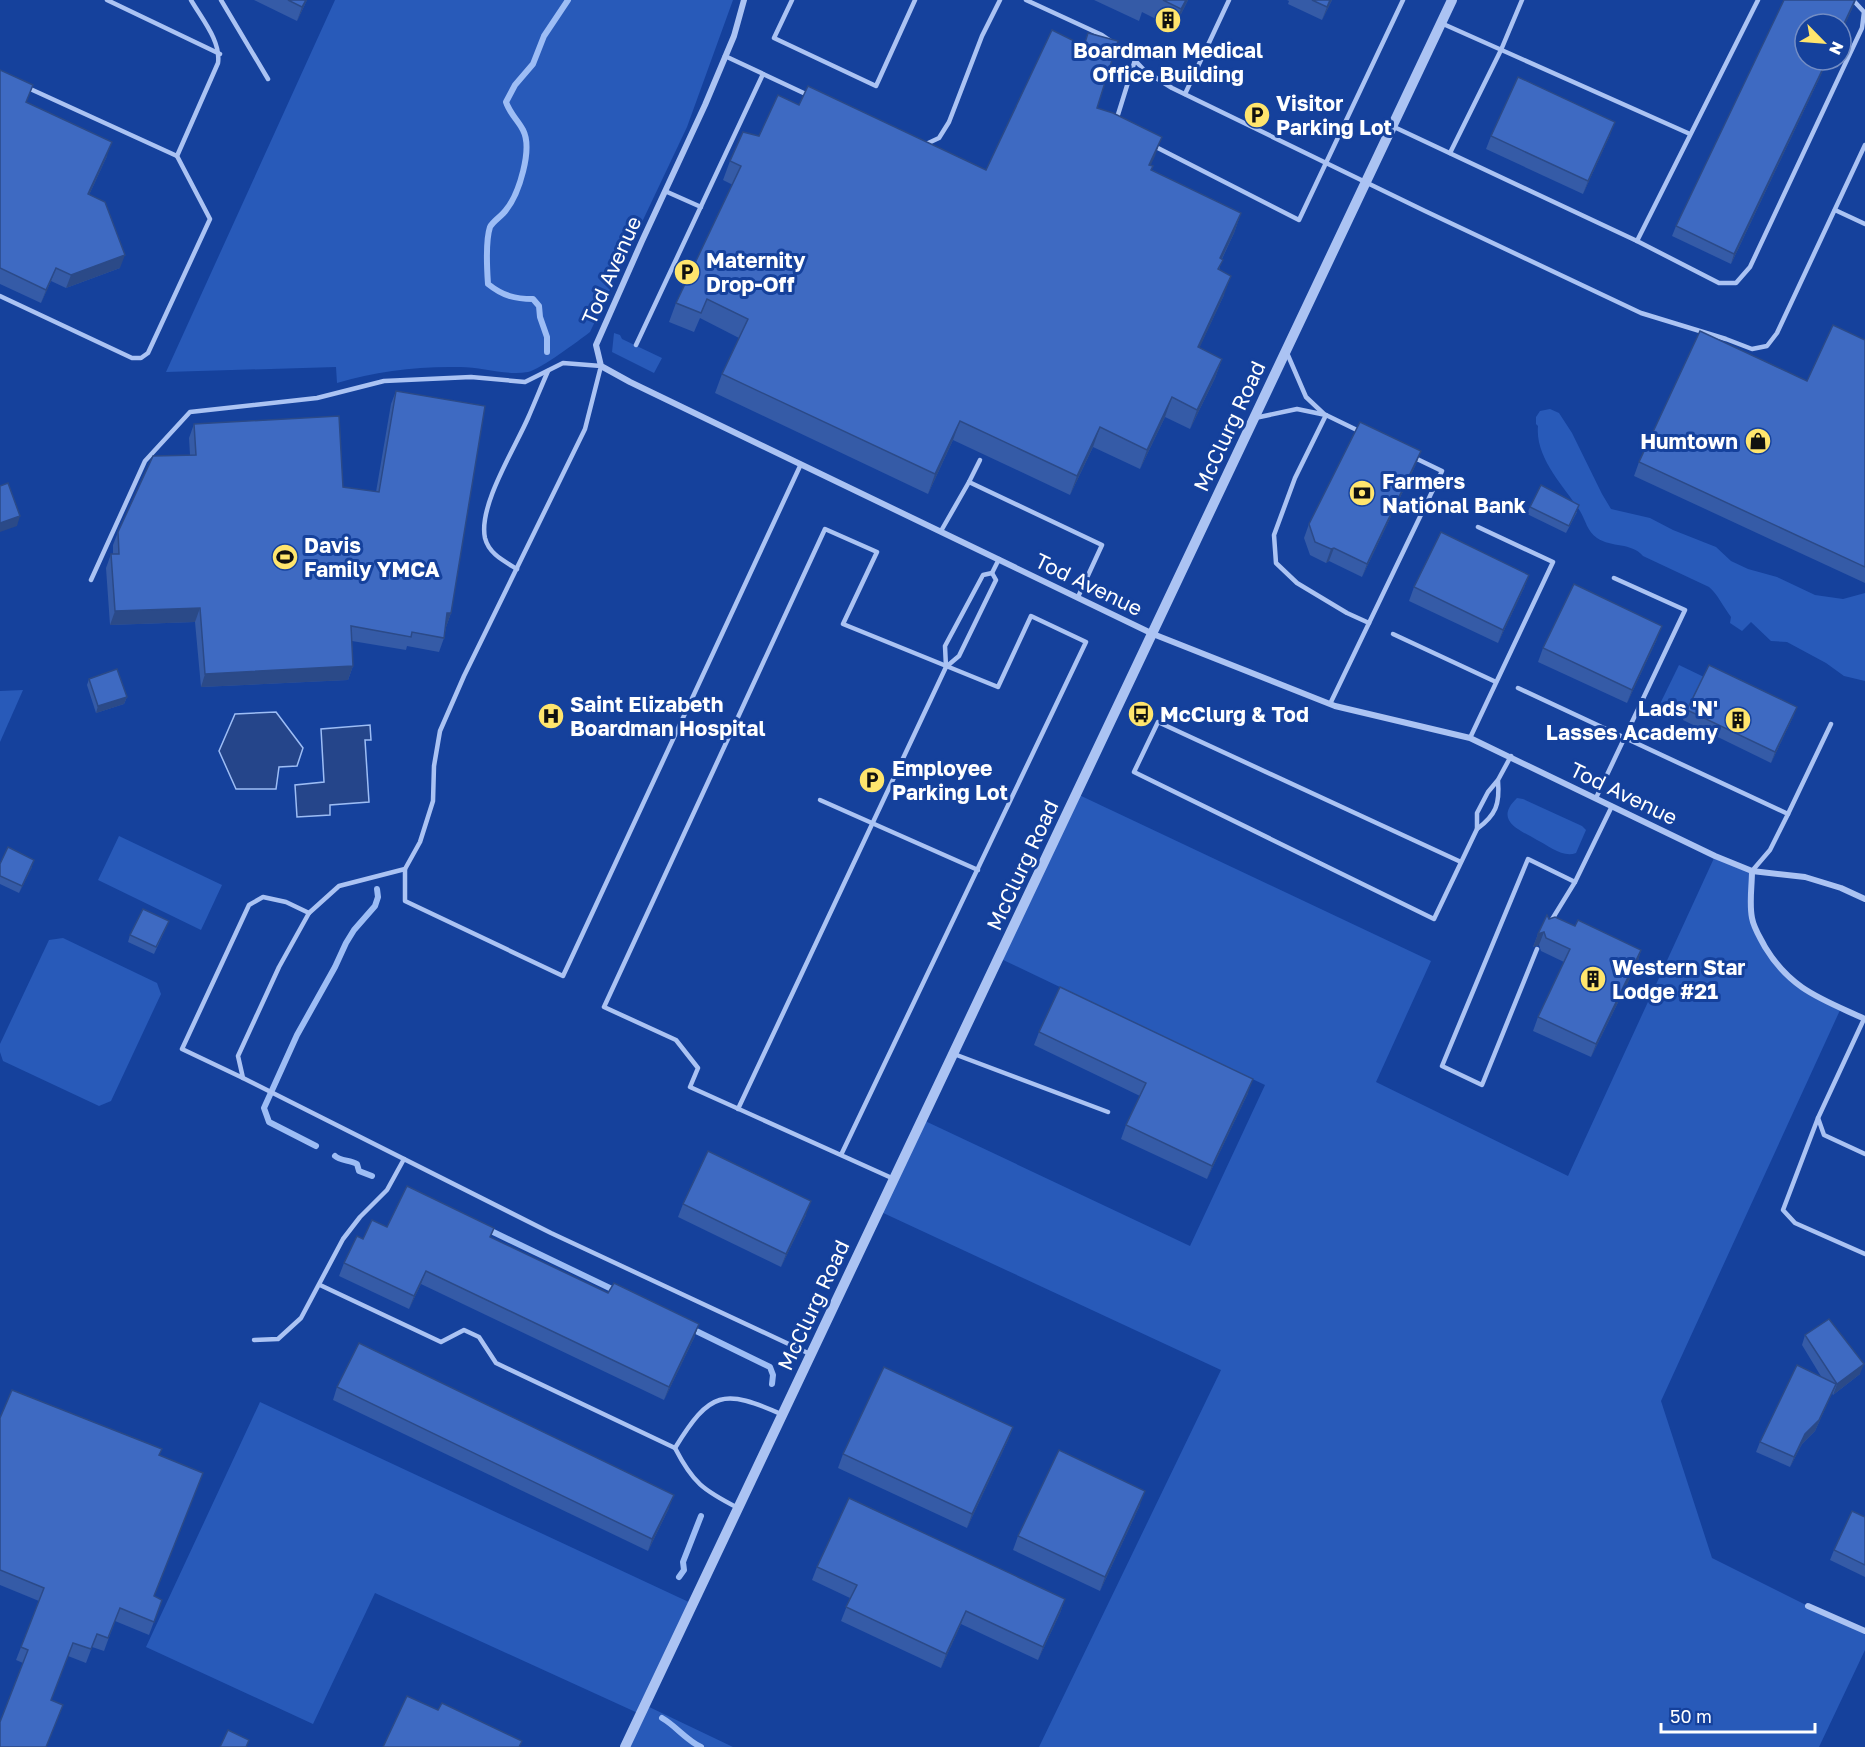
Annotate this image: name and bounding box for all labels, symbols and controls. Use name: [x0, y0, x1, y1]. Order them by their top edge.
building icon: Boardman Medical Office Building: [1153, 5, 1183, 35]
north arrow: [1793, 12, 1853, 72]
place label: Boardman Medical Office Building: [1073, 37, 1263, 87]
text: N: [1825, 39, 1848, 58]
place label: Visitor Parking Lot: [1276, 90, 1392, 140]
parking icon: Visitor Parking Lot: [1242, 100, 1272, 130]
street label: Tod Avenue: [576, 212, 646, 328]
place label: Maternity Drop-Off: [706, 247, 806, 297]
parking icon: Maternity Drop-Off: [672, 257, 702, 287]
street label: McClurg Road: [1187, 357, 1271, 495]
shop icon: Humtown: [1743, 426, 1773, 456]
place label: Humtown: [1640, 428, 1738, 454]
place label: Farmers National Bank: [1382, 468, 1526, 518]
bank icon: Farmers National Bank: [1347, 478, 1377, 508]
place label: Davis Family YMCA: [304, 532, 440, 582]
sports icon: Davis Family YMCA: [270, 542, 300, 572]
street label: Tod Avenue: [1031, 547, 1147, 621]
place label: Saint Elizabeth Boardman Hospital: [570, 691, 766, 741]
place label: Lads 'N' Lasses Academy: [1546, 695, 1718, 745]
bus stop icon: McClurg & Tod: [1126, 699, 1156, 729]
hospital icon: Saint Elizabeth Boardman Hospital: [536, 701, 566, 731]
place label: McClurg & Tod: [1160, 701, 1309, 727]
building icon: Lads 'N' Lasses Academy: [1723, 705, 1753, 735]
place label: Employee Parking Lot: [892, 755, 1008, 805]
street label: Tod Avenue: [1566, 756, 1682, 830]
parking icon: Employee Parking Lot: [857, 765, 887, 795]
street label: McClurg Road: [980, 796, 1064, 934]
place label: Western Star Lodge #21: [1612, 954, 1746, 1004]
building icon: Western Star Lodge #21: [1578, 964, 1608, 994]
street label: McClurg Road: [771, 1236, 855, 1374]
scale bar: [1661, 1696, 1816, 1734]
text: 50 m: [1670, 1705, 1712, 1727]

